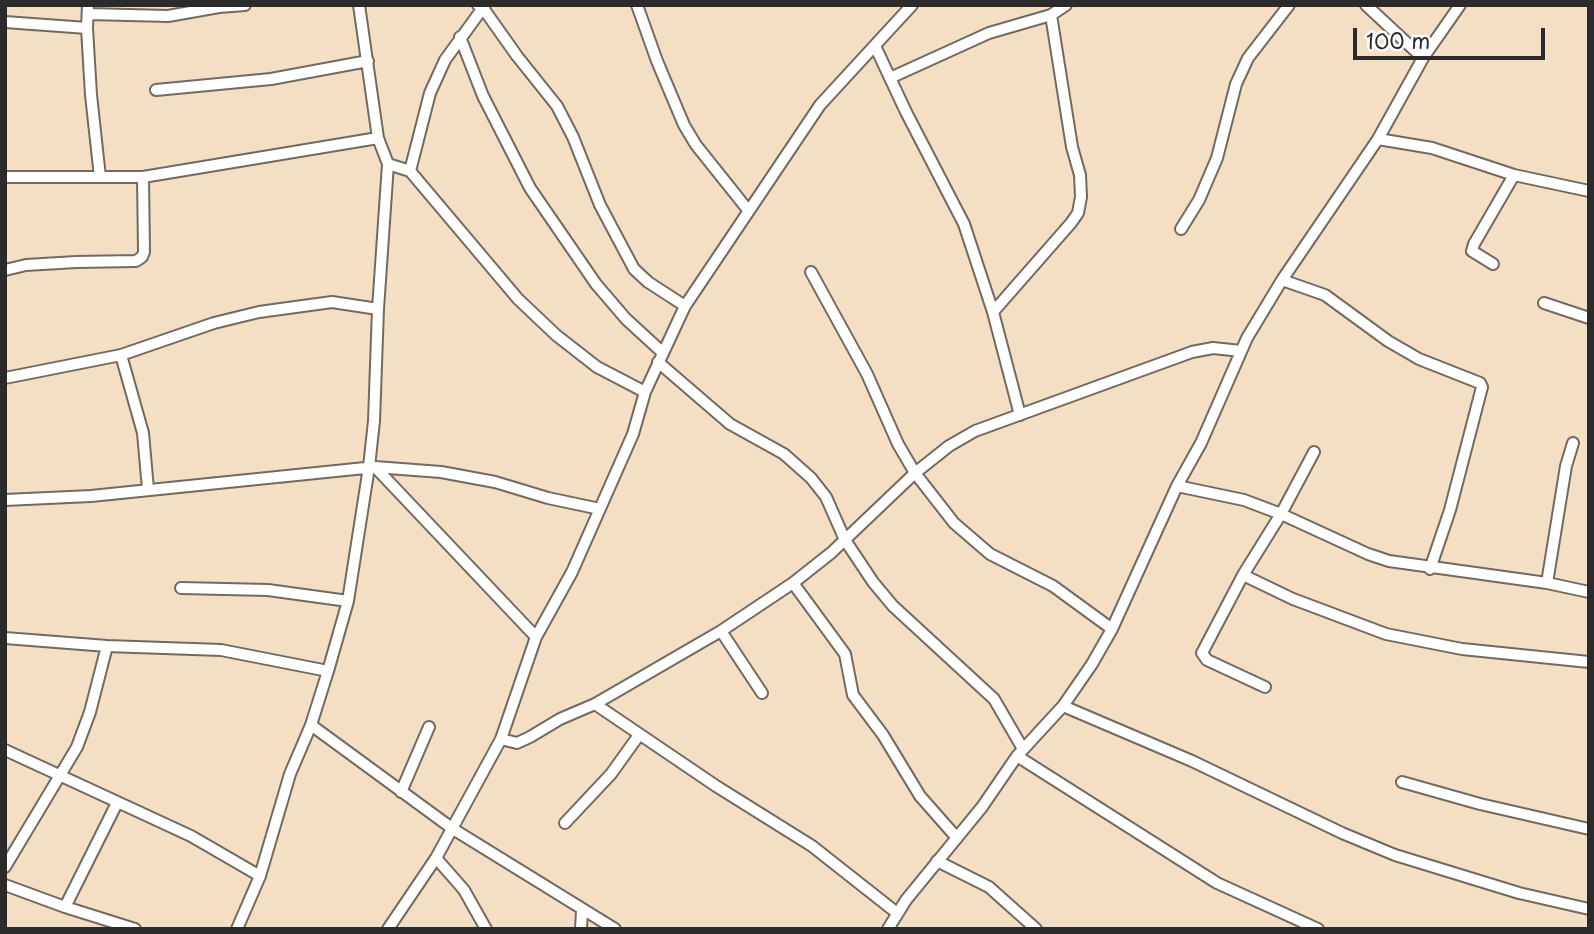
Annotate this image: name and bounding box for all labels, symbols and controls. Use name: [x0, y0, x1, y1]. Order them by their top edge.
scale bar: [1356, 14, 1548, 58]
text: 100 m: [1366, 24, 1430, 56]

